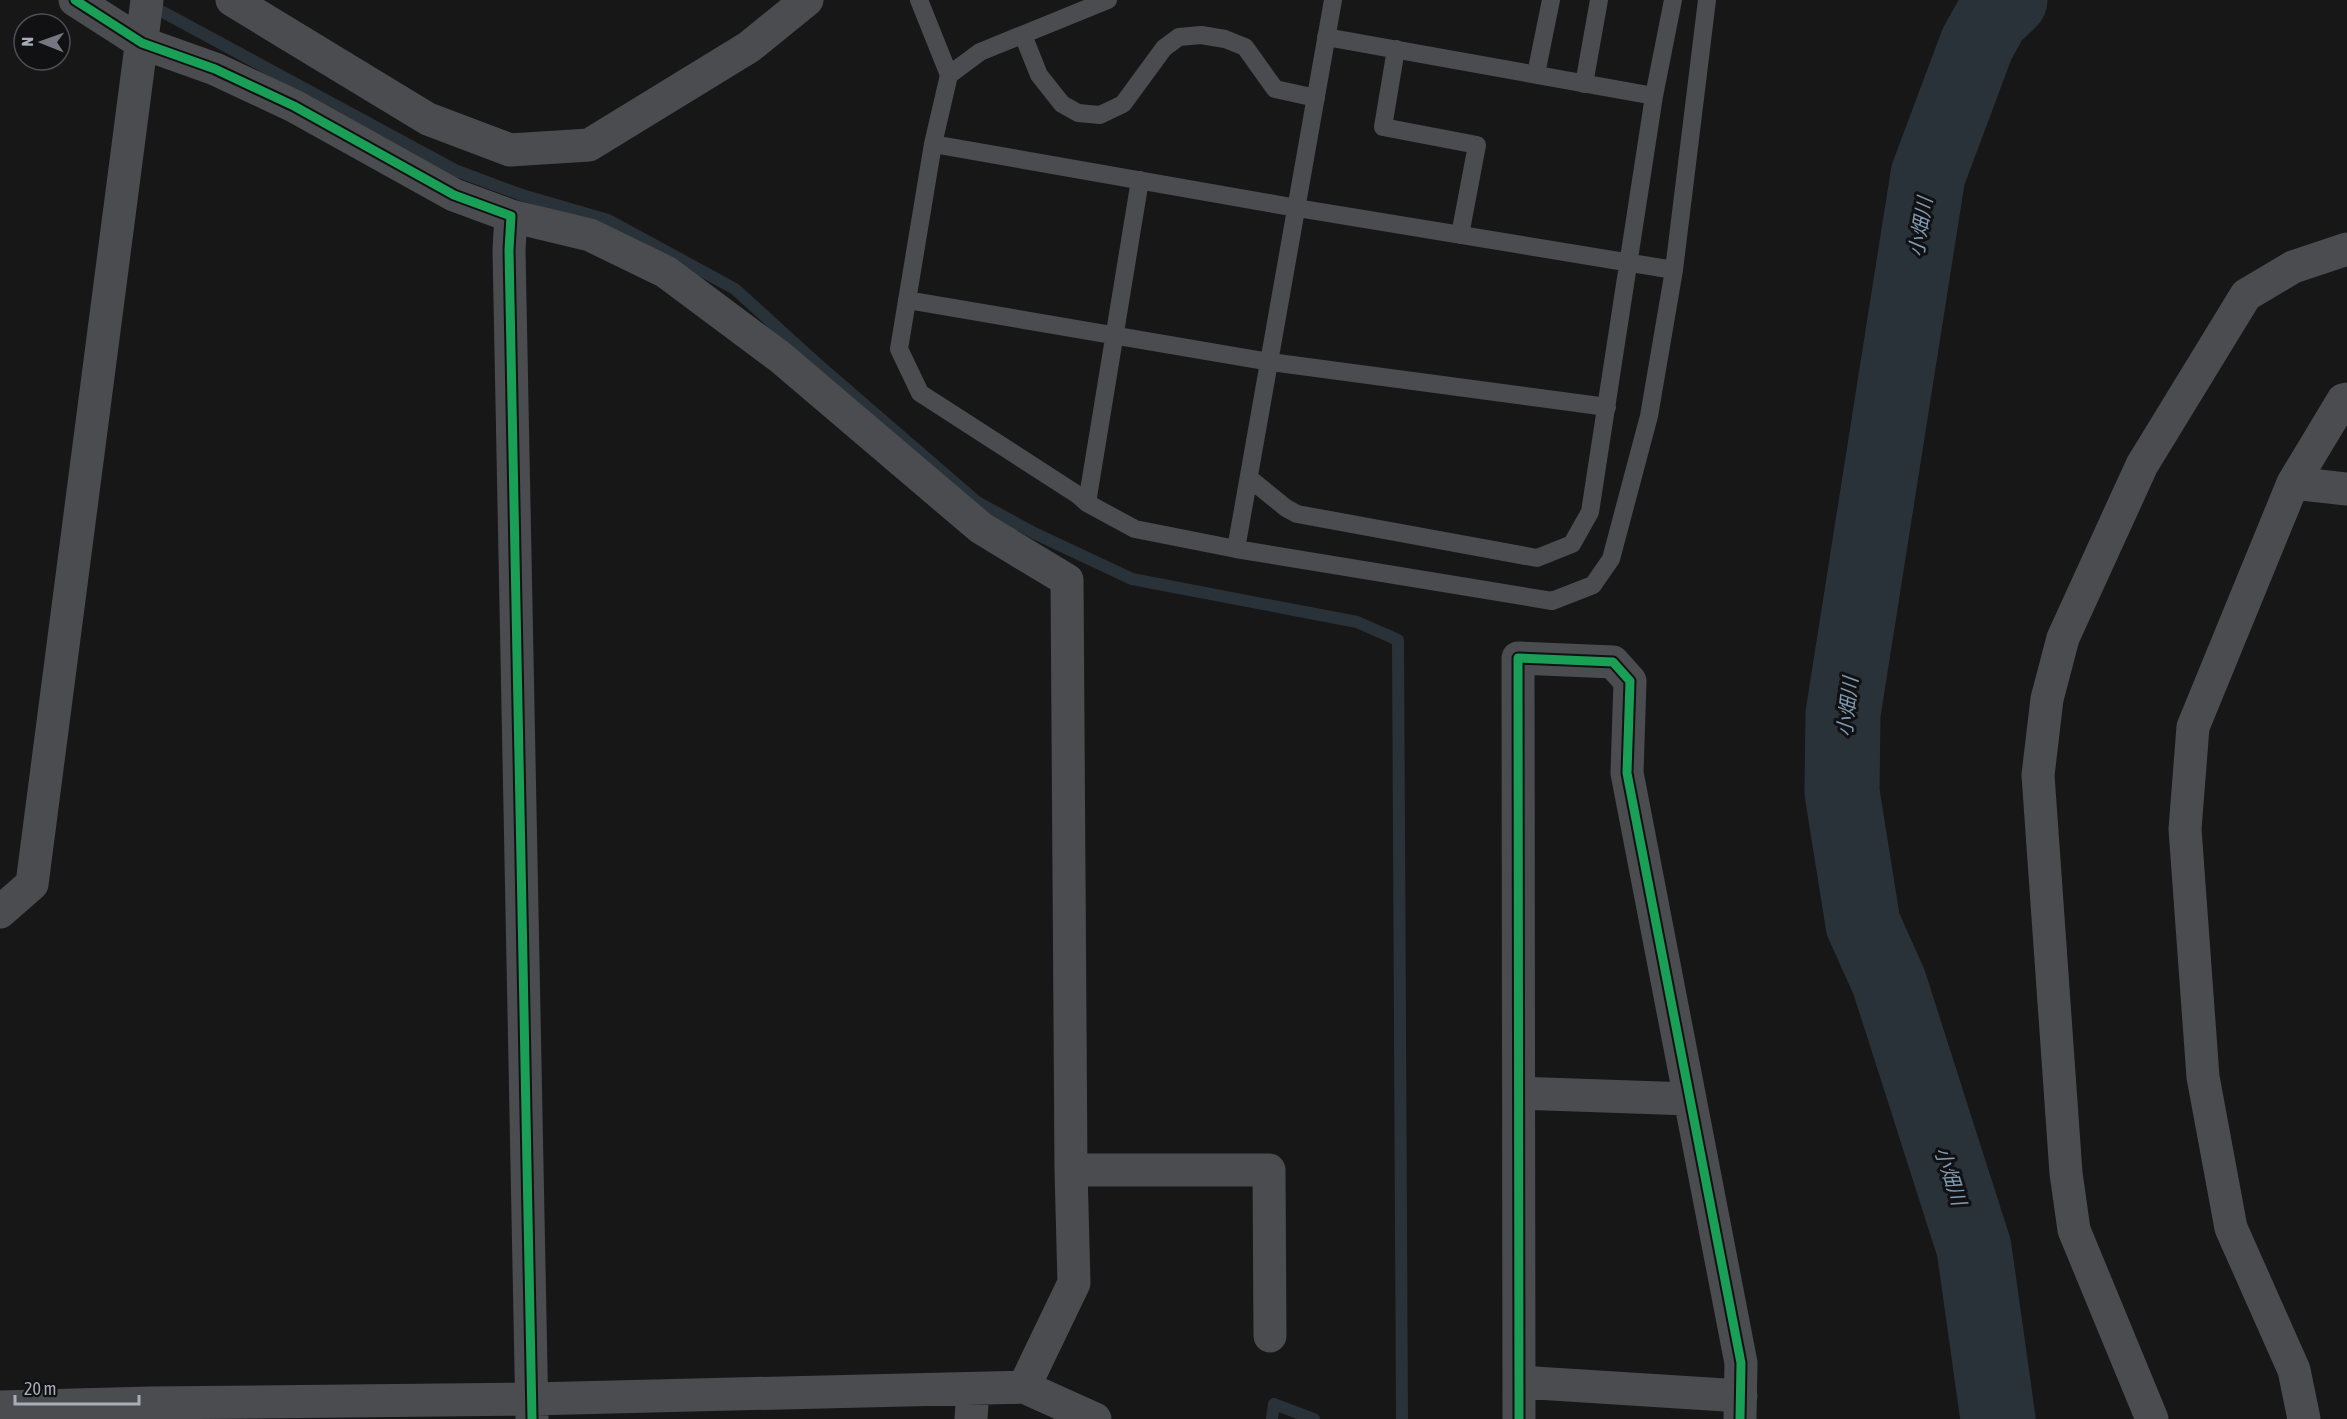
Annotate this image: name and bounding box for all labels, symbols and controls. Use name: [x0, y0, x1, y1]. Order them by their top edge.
north arrow: [12, 12, 72, 72]
text: N: [18, 37, 36, 47]
water label: 小畑川: [1904, 194, 1936, 258]
water label: 小畑川: [1832, 674, 1862, 738]
water label: 小畑川: [1931, 1144, 1972, 1210]
scale bar: [15, 1368, 140, 1406]
text: 20 m: [24, 1378, 56, 1399]

